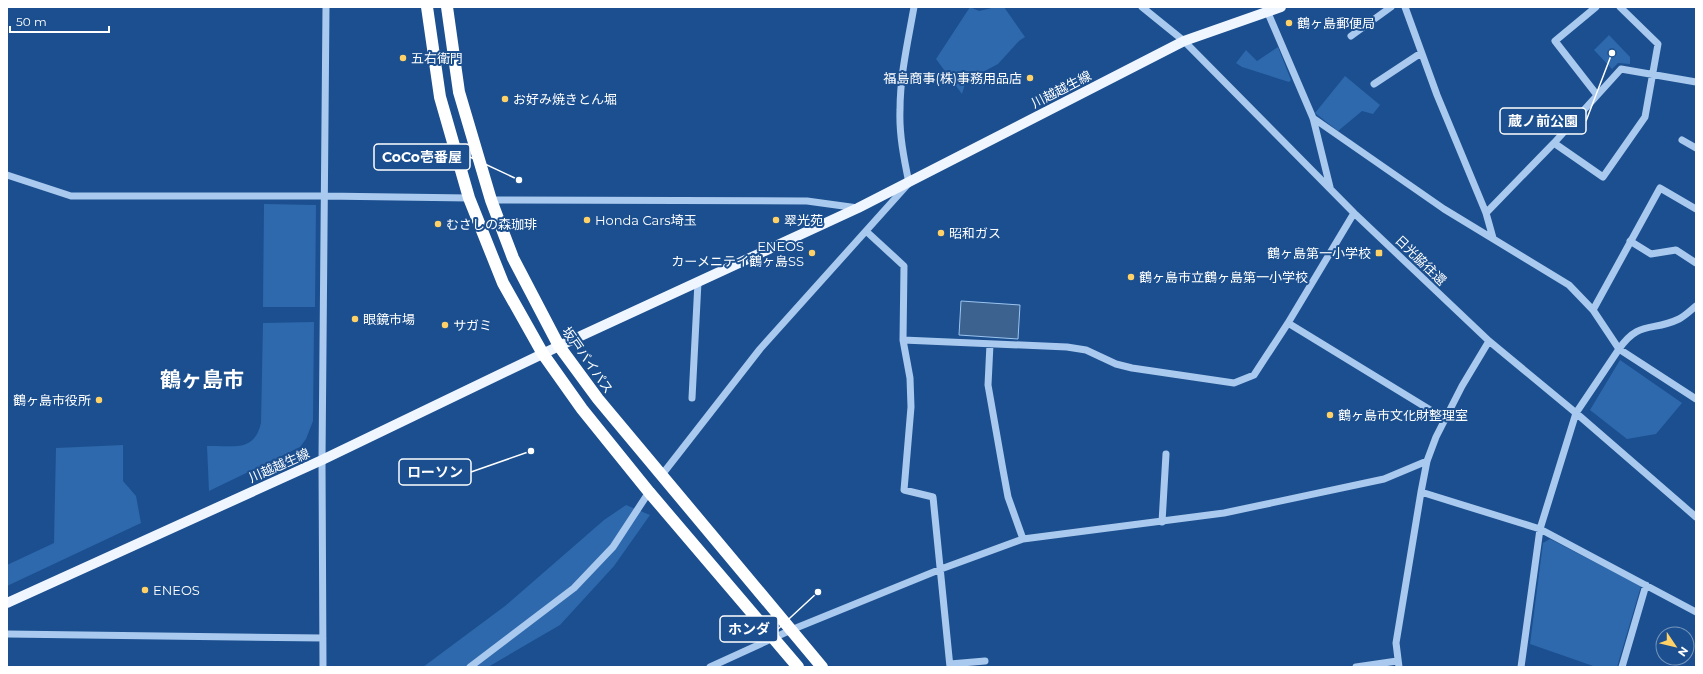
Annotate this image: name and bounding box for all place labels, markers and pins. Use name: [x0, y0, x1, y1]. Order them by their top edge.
place label: 鶴ヶ島郵便局: [1297, 15, 1375, 31]
marker: 鶴ヶ島郵便局: [1284, 18, 1294, 28]
place label: 五右衛門: [411, 50, 463, 66]
marker: 五右衛門: [398, 53, 408, 63]
place label: 福島商事(株)事務用品店: [883, 70, 1022, 86]
marker: 福島商事(株)事務用品店: [1025, 73, 1035, 83]
place label: お好み焼きとん堀: [513, 91, 617, 107]
marker: お好み焼きとん堀: [500, 94, 510, 104]
callout: 蔵ノ前公園: [1500, 108, 1586, 134]
callout: CoCo壱番屋: [374, 144, 470, 170]
place label: Honda Cars埼玉: [595, 212, 697, 228]
place label: 翠光苑: [784, 212, 823, 228]
marker: Honda Cars埼玉: [582, 215, 592, 225]
marker: 翠光苑: [771, 215, 781, 225]
place label: むさしの森珈琲: [446, 216, 537, 232]
marker: むさしの森珈琲: [433, 219, 443, 229]
place label: 昭和ガス: [949, 225, 1001, 241]
marker: 昭和ガス: [936, 228, 946, 238]
place label: ENEOS カーメニテイ鶴ヶ島SS: [672, 238, 804, 269]
place label: 鶴ヶ島第一小学校: [1267, 245, 1371, 261]
marker: ENEOS カーメニテイ鶴ヶ島SS: [807, 248, 817, 258]
marker: 鶴ヶ島第一小学校: [1374, 248, 1384, 258]
place label: 鶴ヶ島市立鶴ヶ島第一小学校: [1139, 269, 1308, 285]
marker: 鶴ヶ島市立鶴ヶ島第一小学校: [1126, 272, 1136, 282]
place label: 眼鏡市場: [363, 311, 415, 327]
marker: 眼鏡市場: [350, 314, 360, 324]
place label: サガミ: [453, 317, 492, 333]
marker: サガミ: [440, 320, 450, 330]
place label: 鶴ヶ島市役所: [13, 392, 91, 408]
marker: 鶴ヶ島市役所: [94, 395, 104, 405]
place label: 鶴ヶ島市文化財整理室: [1338, 407, 1468, 423]
marker: 鶴ヶ島市文化財整理室: [1325, 410, 1335, 420]
callout: ローソン: [399, 459, 471, 485]
place label: ENEOS: [153, 582, 200, 598]
marker: ENEOS: [140, 585, 150, 595]
callout: ホンダ: [720, 616, 778, 642]

